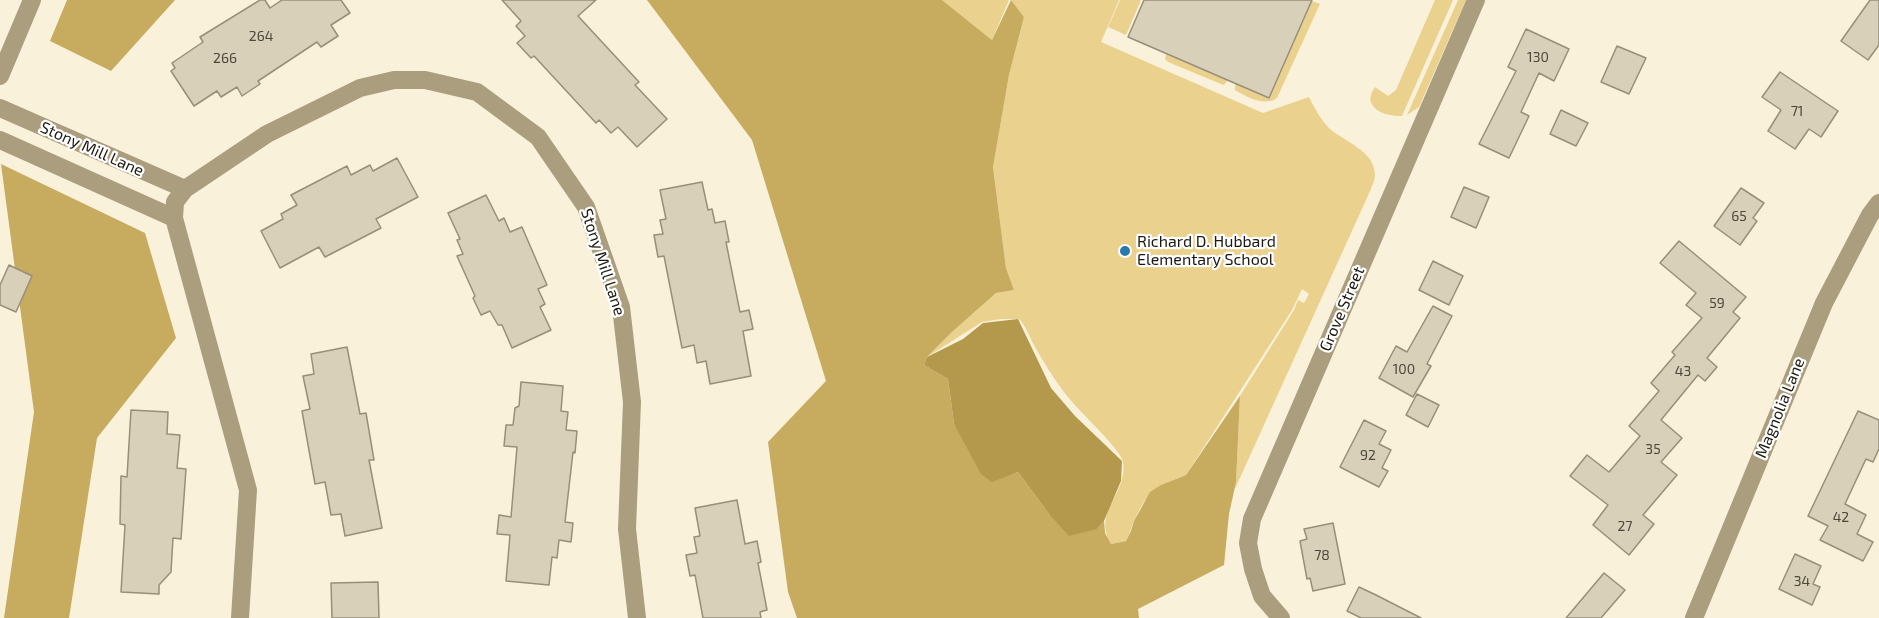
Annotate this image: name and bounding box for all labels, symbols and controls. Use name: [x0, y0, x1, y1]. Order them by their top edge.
house number: 264: [249, 28, 273, 44]
house number: 130: [1527, 49, 1549, 65]
house number: 266: [213, 50, 237, 66]
house number: 71: [1791, 103, 1803, 119]
street label: Stony Mill Lane: [37, 118, 147, 180]
street label: Stony Mill Lane: [577, 206, 629, 318]
house number: 65: [1731, 208, 1747, 224]
place label: Richard D. Hubbard Elementary School: [1137, 232, 1276, 270]
marker: Richard D. Hubbard Elementary School: [1118, 244, 1132, 258]
street label: Grove Street: [1316, 264, 1368, 354]
house number: 59: [1709, 295, 1725, 311]
street label: Magnolia Lane: [1751, 355, 1809, 461]
house number: 100: [1393, 361, 1415, 377]
house number: 43: [1675, 363, 1691, 379]
house number: 35: [1645, 441, 1661, 457]
house number: 92: [1360, 447, 1376, 463]
house number: 42: [1833, 509, 1849, 525]
house number: 27: [1617, 518, 1633, 534]
house number: 78: [1314, 547, 1330, 563]
house number: 34: [1794, 573, 1810, 589]

